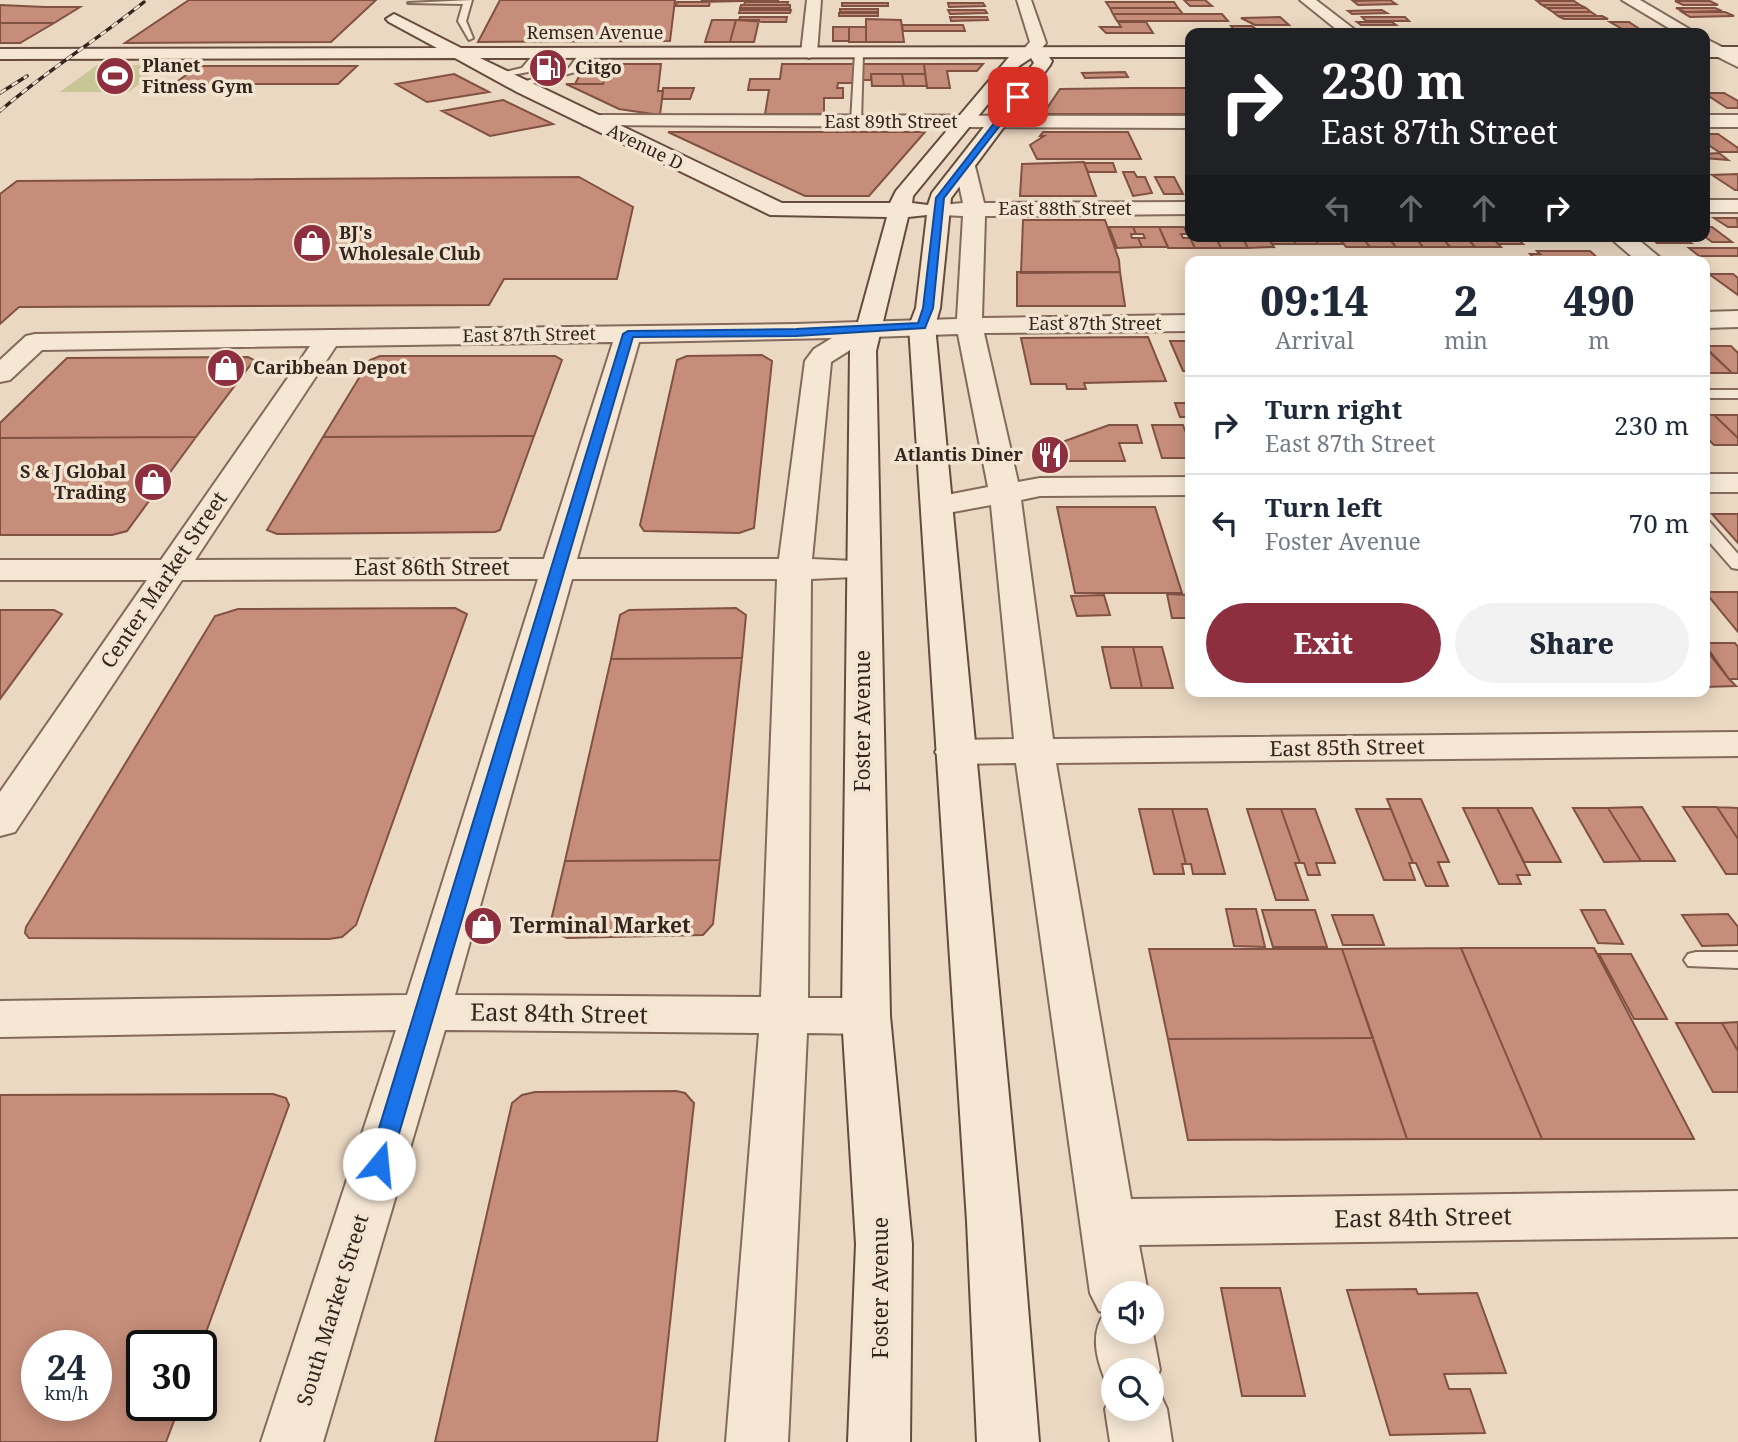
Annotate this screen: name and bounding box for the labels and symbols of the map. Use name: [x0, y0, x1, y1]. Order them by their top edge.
street label: Remsen Avenue: [527, 20, 663, 44]
fuel station icon: Citgo: [527, 47, 569, 89]
place label: Planet Fitness Gym: [142, 53, 253, 98]
sports icon: Planet Fitness Gym: [94, 55, 136, 97]
place label: Citgo: [575, 55, 622, 79]
pin: [988, 67, 1048, 127]
street label: East 89th Street: [824, 109, 958, 133]
street label: Avenue D: [603, 117, 688, 175]
street label: East 88th Street: [998, 196, 1132, 220]
place label: BJ's Wholesale Club: [339, 220, 481, 265]
shop icon: BJ's Wholesale Club: [291, 222, 333, 264]
street label: East 87th Street: [1028, 311, 1162, 335]
street label: East 87th Street: [462, 321, 596, 347]
shop icon: Caribbean Depot: [205, 347, 247, 389]
place label: Caribbean Depot: [253, 355, 407, 379]
restaurant icon: Atlantis Diner: [1029, 434, 1071, 476]
place label: Atlantis Diner: [894, 442, 1024, 466]
place label: S & J Global Trading: [20, 459, 127, 504]
shop icon: S & J Global Trading: [132, 461, 174, 503]
street label: Center Market Street: [94, 486, 233, 673]
street label: East 86th Street: [354, 553, 510, 581]
street label: Foster Avenue: [848, 650, 876, 792]
street label: East 85th Street: [1269, 732, 1425, 762]
shop icon: Terminal Market: [462, 905, 504, 947]
place label: Terminal Market: [510, 911, 691, 939]
street label: East 84th Street: [470, 994, 648, 1031]
position arrow: [342, 1127, 416, 1201]
street label: East 84th Street: [1334, 1198, 1512, 1235]
street label: South Market Street: [290, 1210, 375, 1409]
street label: Foster Avenue: [866, 1217, 894, 1359]
speed limit sign: 30: [126, 1330, 217, 1421]

